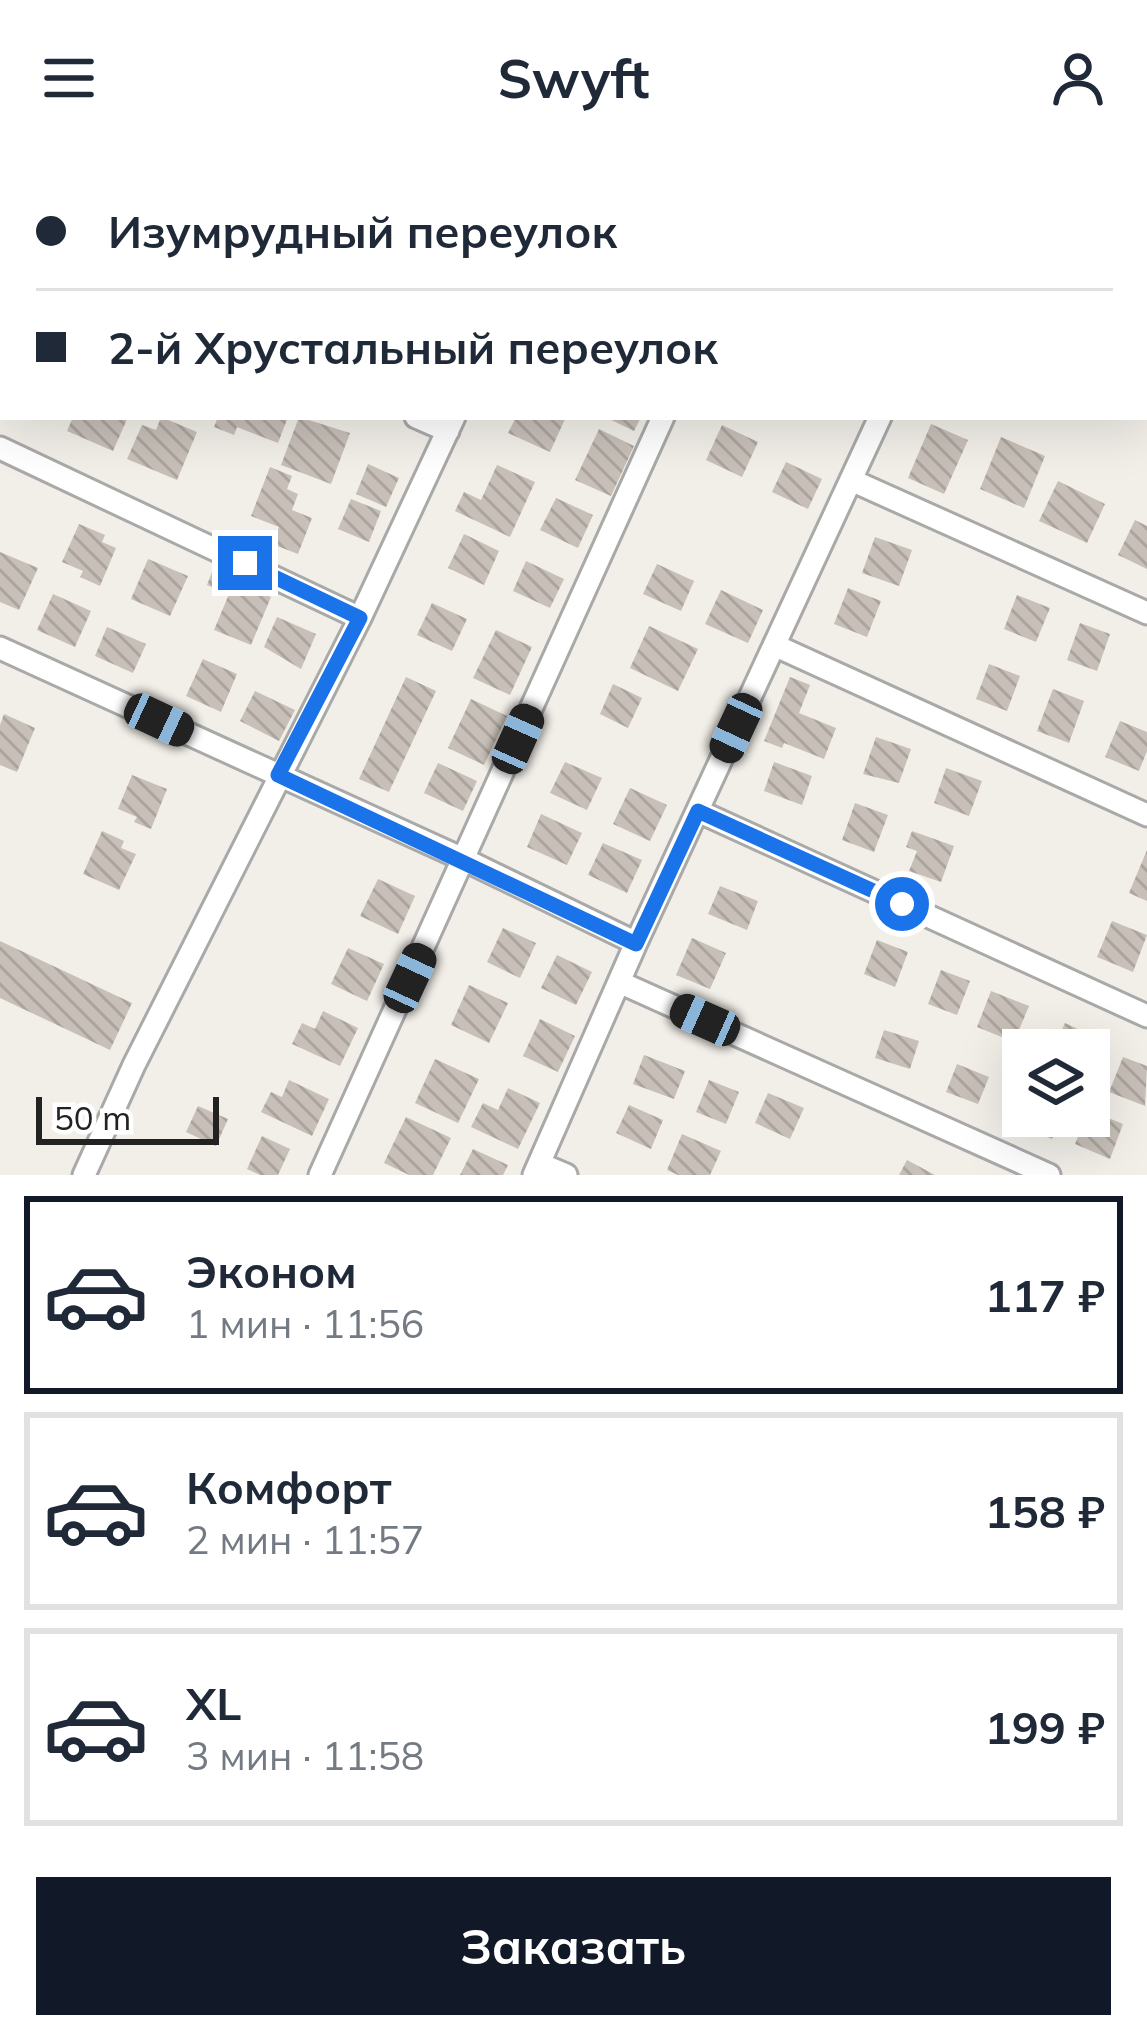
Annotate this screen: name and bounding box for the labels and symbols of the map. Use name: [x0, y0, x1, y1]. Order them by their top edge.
route end: [218, 536, 272, 590]
car: [119, 688, 199, 752]
car: [704, 688, 768, 768]
car: [487, 699, 549, 779]
route start: [875, 877, 929, 931]
car: [378, 938, 442, 1018]
car: [665, 989, 745, 1051]
scale bar: [36, 1091, 219, 1144]

